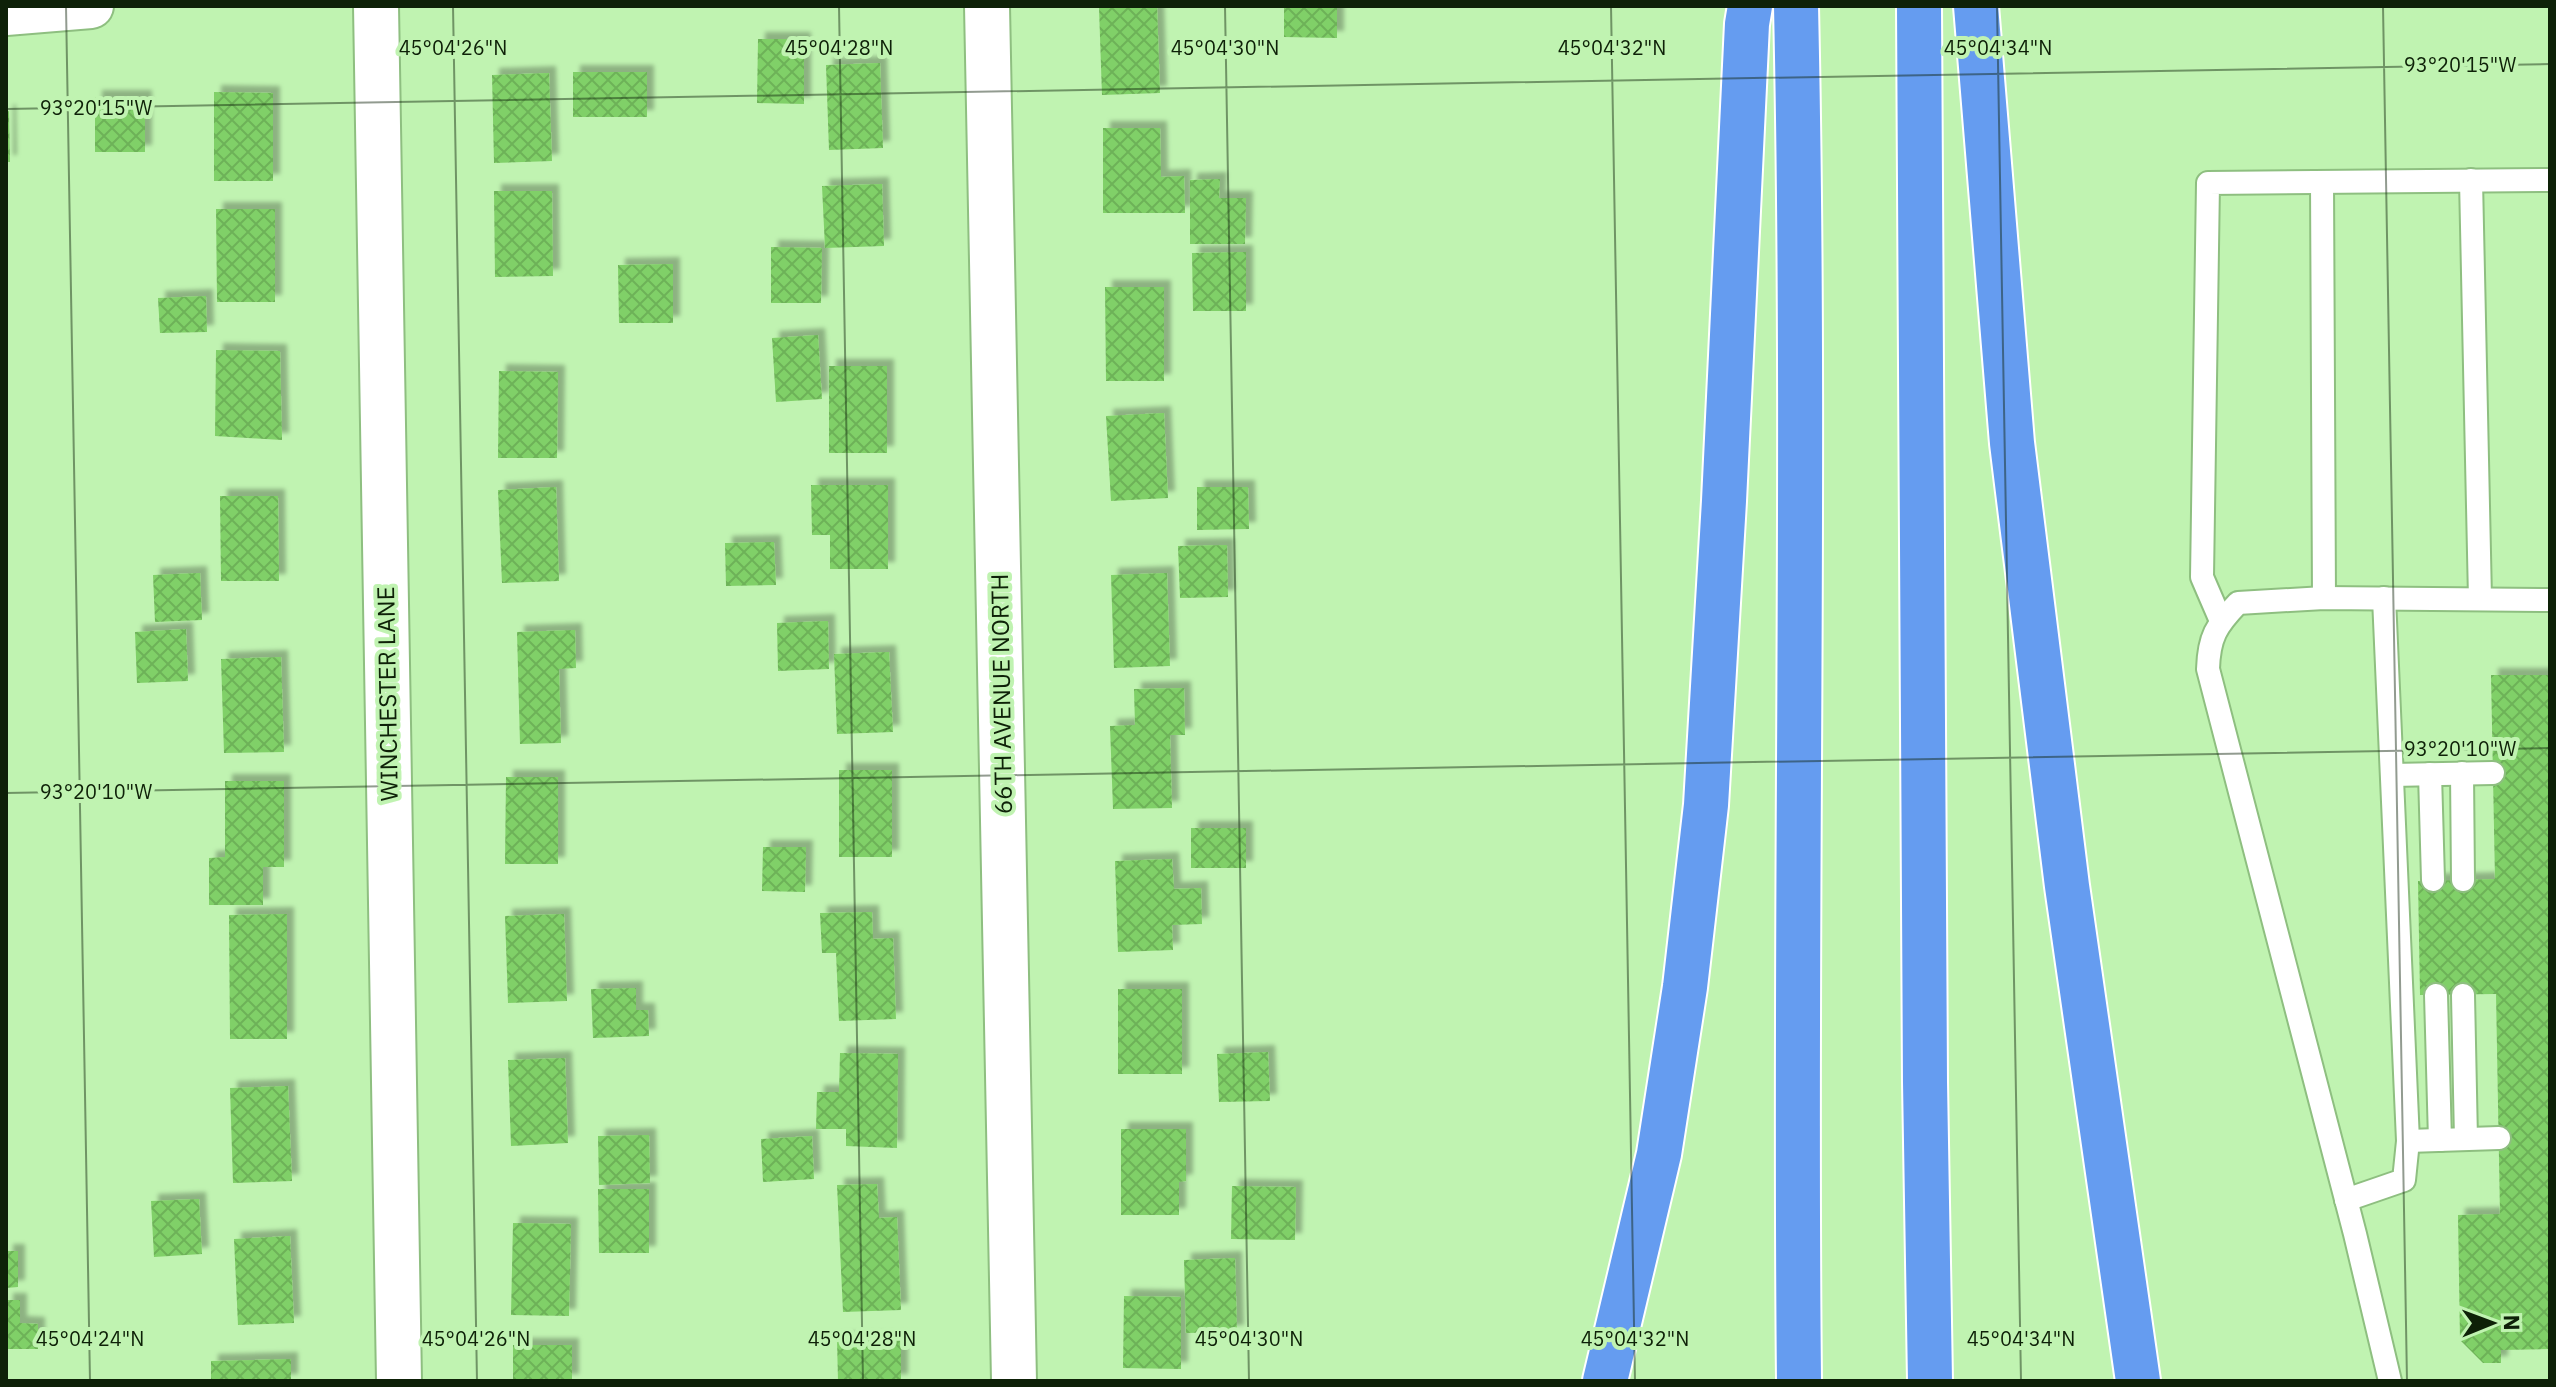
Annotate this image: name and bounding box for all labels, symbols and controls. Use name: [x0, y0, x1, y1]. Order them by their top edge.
text: 45°04'26"N: [399, 34, 507, 61]
text: 45°04'28"N: [785, 34, 893, 61]
text: 45°04'30"N: [1171, 34, 1279, 61]
text: 45°04'32"N: [1558, 34, 1666, 61]
text: 45°04'34"N: [1944, 34, 2052, 61]
text: 93°20'15"W: [2404, 51, 2517, 78]
text: 93°20'15"W: [40, 94, 153, 121]
street label: 66TH AVENUE NORTH: [983, 573, 1019, 815]
street label: WINCHESTER LANE: [369, 586, 405, 802]
text: 93°20'10"W: [2404, 735, 2517, 762]
text: 93°20'10"W: [40, 778, 153, 805]
north arrow: [2452, 1283, 2532, 1363]
text: N: [2498, 1314, 2527, 1331]
text: 45°04'24"N: [36, 1325, 144, 1352]
text: 45°04'26"N: [422, 1325, 530, 1352]
text: 45°04'28"N: [808, 1325, 916, 1352]
text: 45°04'30"N: [1195, 1325, 1303, 1352]
text: 45°04'32"N: [1581, 1325, 1689, 1352]
text: 45°04'34"N: [1967, 1325, 2075, 1352]

